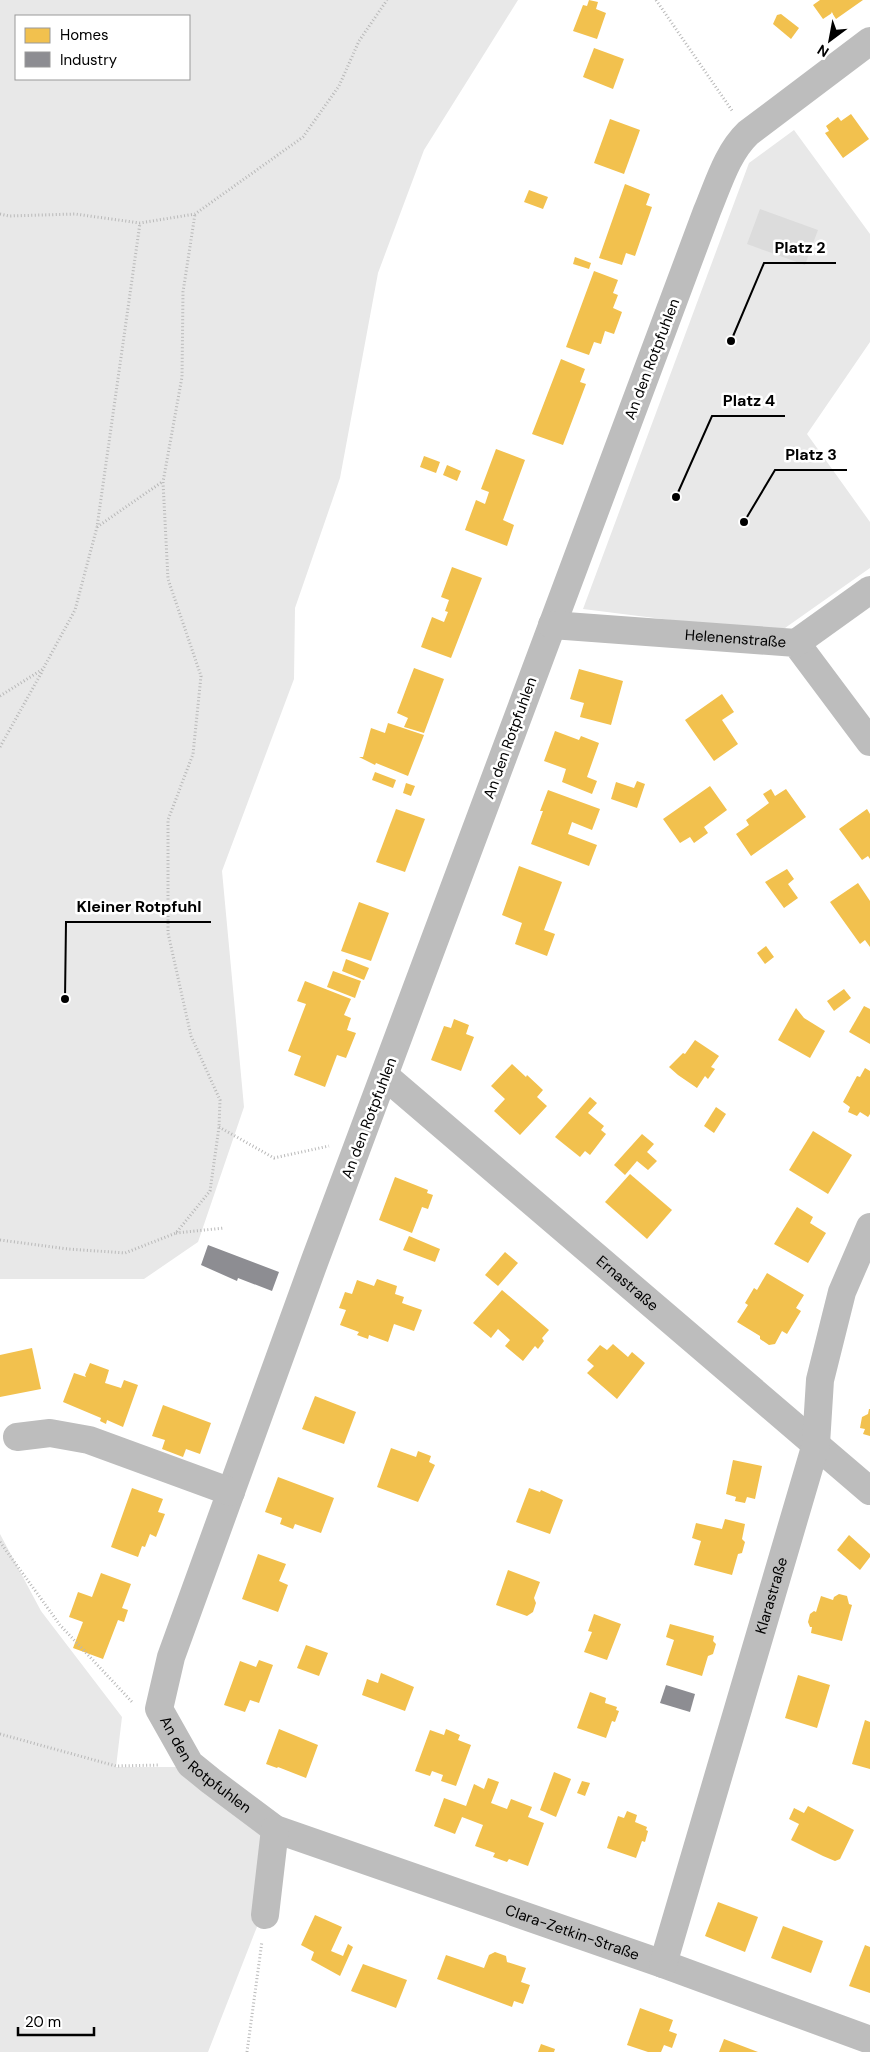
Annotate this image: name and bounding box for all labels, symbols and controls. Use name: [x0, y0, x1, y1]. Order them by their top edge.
legend: [15, 15, 190, 80]
north arrow: [805, 15, 855, 65]
text: Homes: [60, 25, 109, 45]
text: N: [814, 41, 832, 61]
text: Industry: [60, 50, 118, 70]
callout: Platz 2: [764, 232, 836, 263]
text: Platz 2: [774, 237, 826, 258]
street label: An den Rotpfuhlen: [620, 296, 684, 422]
callout: Platz 4: [712, 385, 785, 416]
text: Platz 4: [723, 390, 775, 411]
callout: Platz 3: [775, 439, 847, 470]
text: Platz 3: [785, 444, 837, 465]
street label: Helenenstraße: [684, 625, 787, 652]
street label: An den Rotpfuhlen: [479, 674, 541, 802]
callout: Kleiner Rotpfuhl: [66, 891, 211, 922]
text: Kleiner Rotpfuhl: [77, 896, 201, 917]
street label: An den Rotpfuhlen: [337, 1055, 401, 1181]
street label: Ernastraße: [592, 1251, 663, 1316]
street label: Klarastraße: [751, 1555, 792, 1636]
street label: An den Rotpfuhlen: [155, 1713, 255, 1818]
street label: Clara-Zetkin-Straße: [502, 1900, 642, 1965]
scale bar: [18, 2004, 94, 2036]
text: 20 m: [25, 2012, 61, 2032]

